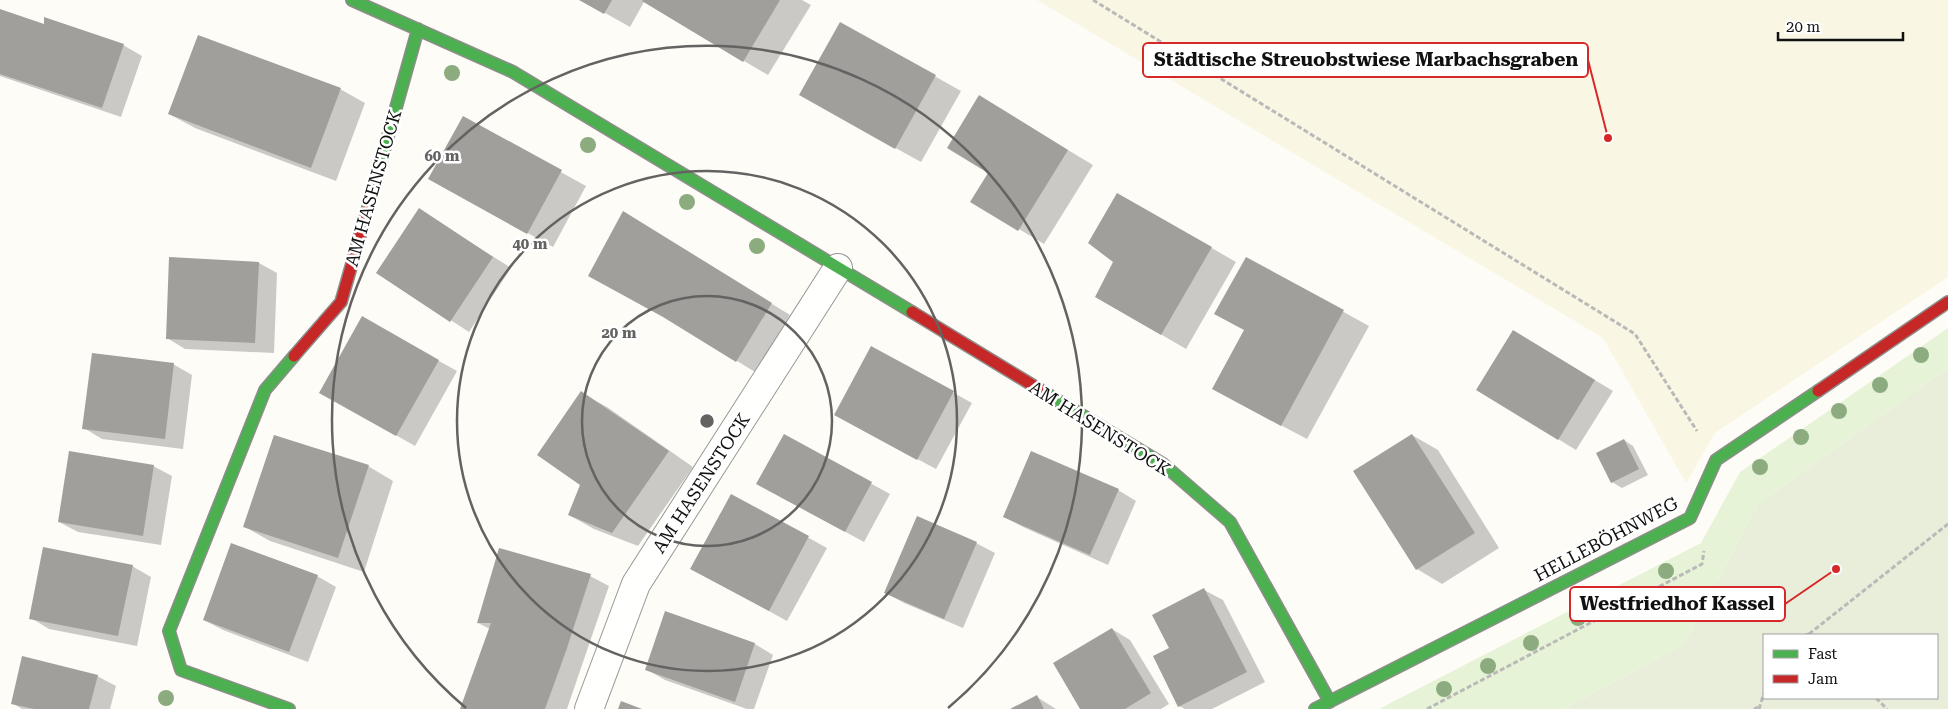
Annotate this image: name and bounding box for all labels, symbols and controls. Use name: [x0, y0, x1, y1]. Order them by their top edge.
scale bar: [1778, 10, 1903, 42]
text: 20 m: [1786, 18, 1821, 36]
callout: Städtische Streuobstwiese Marbachsgraben: [1143, 43, 1588, 77]
text: Städtische Streuobstwiese Marbachsgraben: [1154, 48, 1579, 71]
street label: AM HASENSTOCK: [341, 107, 405, 269]
text: 60 m: [424, 147, 460, 165]
text: 40 m: [512, 235, 548, 253]
text: 20 m: [601, 324, 637, 342]
street label: AM HASENSTOCK: [1026, 376, 1174, 480]
street label: AM HASENSTOCK: [648, 409, 754, 557]
centre of rings: [698, 412, 716, 430]
street label: HELLEBÖHNWEG: [1531, 492, 1681, 586]
callout: Westfriedhof Kassel: [1570, 587, 1785, 621]
text: Westfriedhof Kassel: [1579, 592, 1775, 615]
legend: [1763, 634, 1938, 699]
text: Fast: [1808, 645, 1838, 663]
text: Jam: [1808, 670, 1838, 688]

